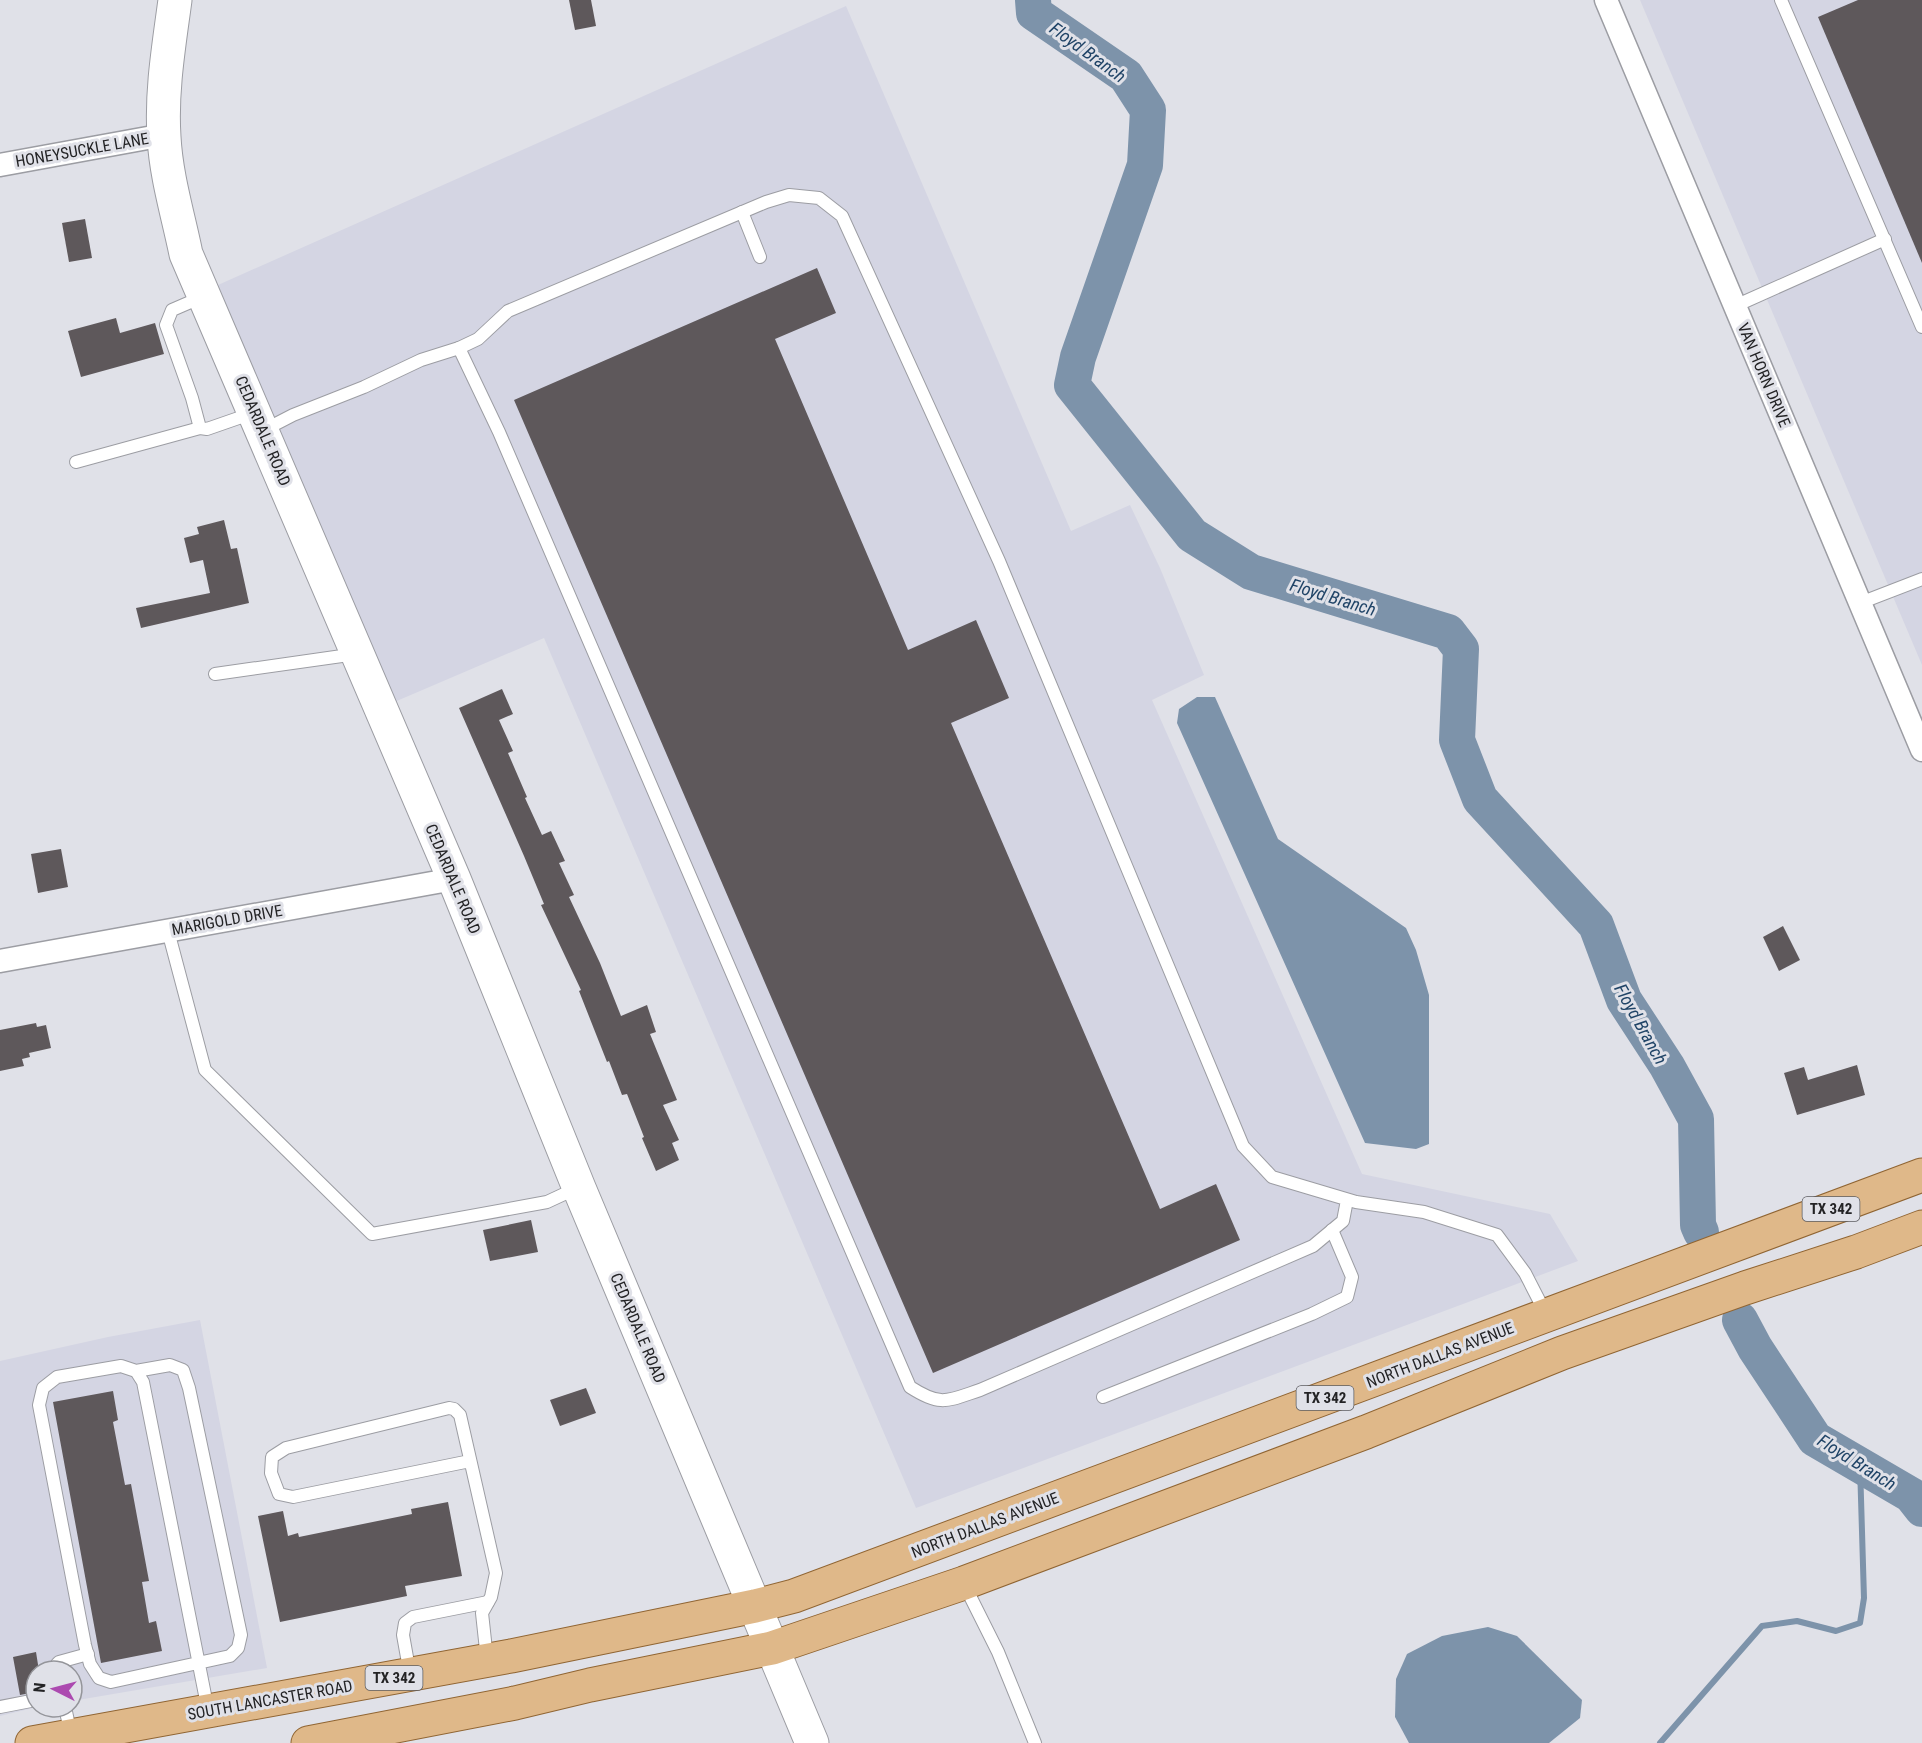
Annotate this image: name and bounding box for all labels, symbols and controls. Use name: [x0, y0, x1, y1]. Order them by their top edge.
water label: Floyd Branch: [1046, 17, 1130, 87]
street label: HONEYSUCKLE LANE: [14, 129, 150, 171]
street label: VAN HORN DRIVE: [1733, 320, 1795, 430]
street label: CEDARDALE ROAD: [231, 373, 295, 489]
water label: Floyd Branch: [1287, 574, 1379, 620]
street label: CEDARDALE ROAD: [421, 821, 485, 937]
street label: MARIGOLD DRIVE: [170, 901, 284, 939]
water label: Floyd Branch: [1610, 980, 1672, 1068]
road number: TX 342: [1802, 1197, 1860, 1221]
street label: CEDARDALE ROAD: [606, 1270, 670, 1386]
street label: NORTH DALLAS AVENUE: [1364, 1318, 1516, 1392]
road number: TX 342: [1296, 1386, 1354, 1410]
water label: Floyd Branch: [1814, 1430, 1900, 1494]
street label: NORTH DALLAS AVENUE: [909, 1488, 1061, 1562]
north arrow: [24, 1659, 84, 1719]
road number: TX 342: [366, 1666, 422, 1690]
street label: SOUTH LANCASTER ROAD: [186, 1676, 354, 1724]
text: N: [30, 1682, 50, 1693]

